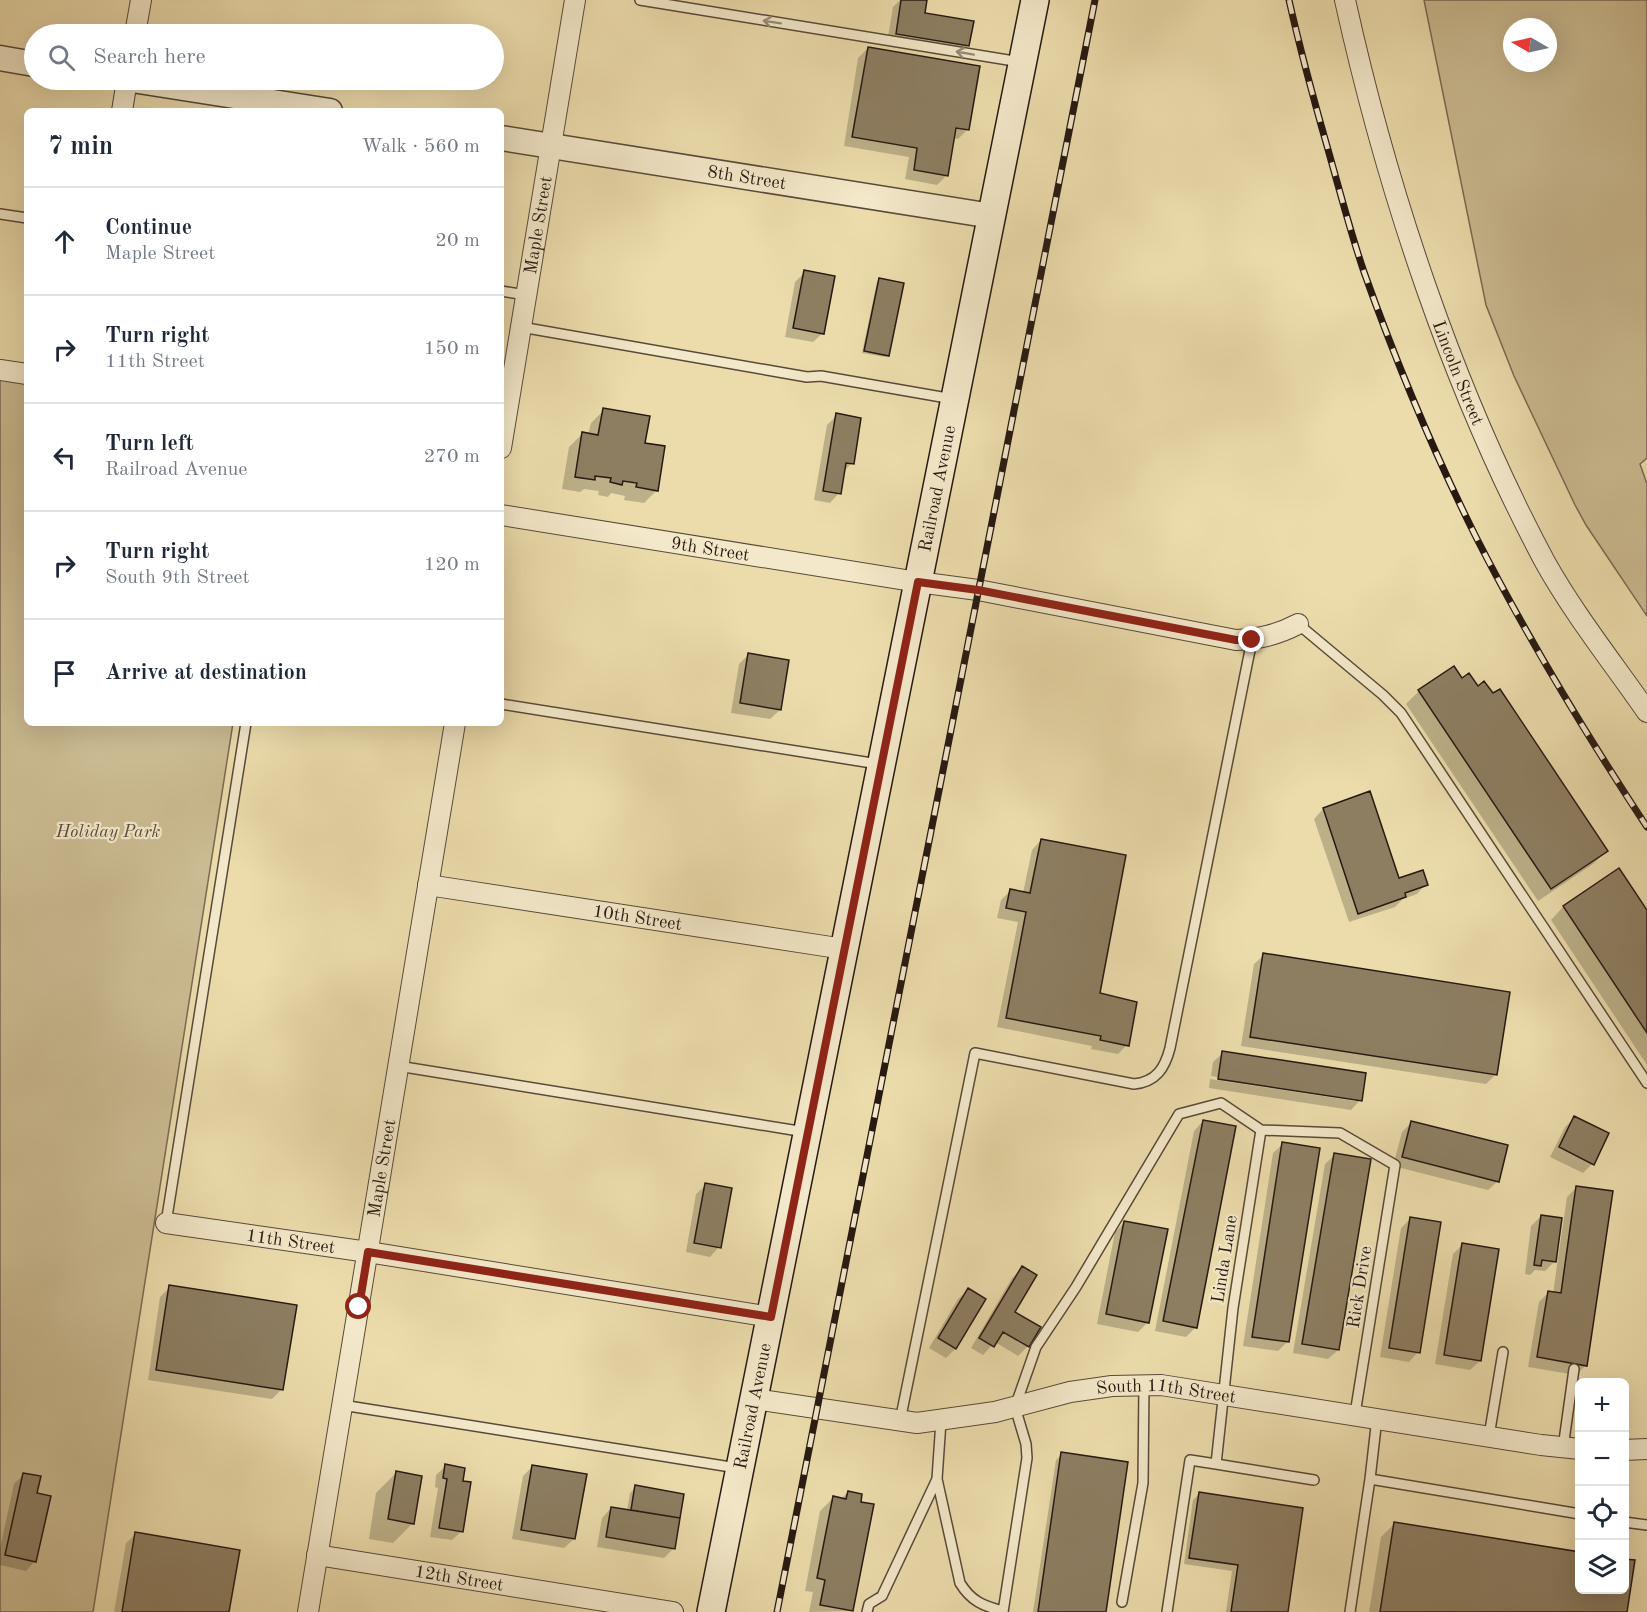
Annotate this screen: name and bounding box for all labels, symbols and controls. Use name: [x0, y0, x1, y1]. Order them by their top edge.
one-way arrow: [763, 16, 783, 27]
north arrow: [1503, 18, 1557, 72]
search box: [24, 24, 504, 90]
icon: search: [45, 41, 78, 74]
text: Search here: [93, 46, 206, 68]
one-way arrow: [955, 47, 975, 58]
text: 7 min: [48, 134, 113, 160]
text: Walk · 560 m: [361, 137, 480, 157]
street label: 8th Street: [706, 163, 787, 193]
street label: Maple Street: [522, 175, 556, 276]
text: Continue: [105, 217, 192, 239]
icon: ahead: [48, 225, 81, 258]
text: 20 m: [435, 231, 480, 251]
text: Maple Street: [105, 244, 215, 264]
street label: Lincoln Street: [1429, 318, 1486, 428]
text: Turn right: [105, 325, 209, 347]
icon: right: [48, 333, 81, 366]
text: 150 m: [424, 339, 480, 359]
text: 11th Street: [105, 352, 205, 372]
street label: Railroad Avenue: [916, 424, 959, 553]
text: Turn left: [105, 433, 194, 455]
icon: left: [48, 441, 81, 474]
text: 270 m: [424, 447, 480, 467]
text: Railroad Avenue: [105, 460, 248, 480]
street label: 9th Street: [670, 534, 751, 565]
text: Turn right: [105, 541, 209, 563]
icon: right: [48, 549, 81, 582]
text: 120 m: [424, 555, 480, 575]
text: South 9th Street: [105, 568, 250, 588]
route end: [1238, 626, 1264, 652]
icon: arrive: [48, 657, 81, 690]
text: Arrive at destination: [105, 662, 307, 684]
park label: Holiday Park: [55, 823, 160, 841]
street label: 10th Street: [592, 903, 683, 934]
street label: Maple Street: [365, 1118, 399, 1219]
street label: Linda Lane: [1209, 1214, 1241, 1304]
street label: 11th Street: [245, 1227, 336, 1257]
street label: Rick Drive: [1345, 1245, 1375, 1330]
route start: [345, 1293, 371, 1319]
street label: Railroad Avenue: [732, 1342, 775, 1471]
street label: South 11th Street: [1095, 1377, 1237, 1407]
map controls: [1575, 1378, 1629, 1594]
button: +: [1575, 1378, 1629, 1432]
button: −: [1575, 1432, 1629, 1486]
button: locate: [1575, 1486, 1629, 1540]
button: layers: [1575, 1540, 1629, 1594]
street label: 12th Street: [413, 1563, 505, 1595]

